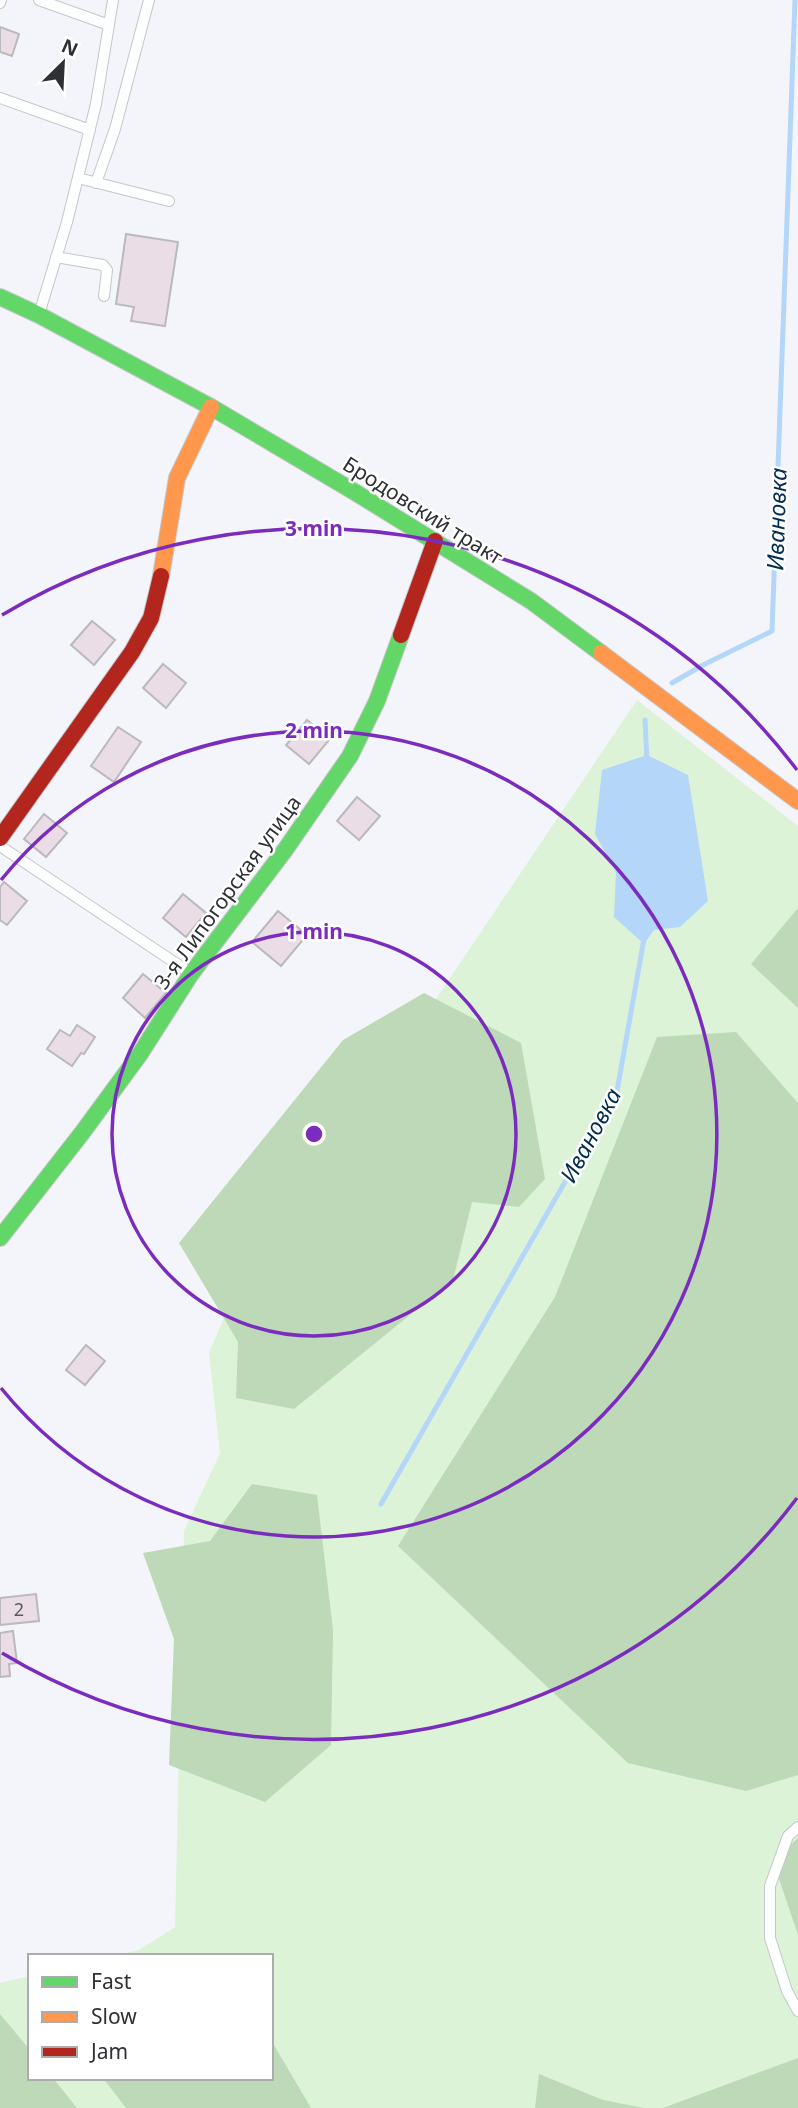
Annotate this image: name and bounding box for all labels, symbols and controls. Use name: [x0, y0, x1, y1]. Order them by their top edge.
north arrow: [28, 28, 98, 98]
text: N: [58, 32, 82, 62]
street label: Бродовский тракт: [338, 450, 508, 571]
water label: Ивановка: [758, 467, 794, 571]
text: 3 min: [285, 514, 343, 542]
text: 2 min: [285, 716, 343, 744]
street label: 3-я Липогорская улица: [147, 789, 307, 995]
text: 1 min: [285, 917, 343, 945]
water label: Ивановка: [552, 1082, 628, 1188]
centre of rings: [302, 1122, 326, 1146]
house number: 2: [14, 1597, 24, 1621]
legend: [28, 1954, 273, 2080]
text: Fast: [91, 1967, 132, 1995]
text: Slow: [91, 2002, 137, 2030]
text: Jam: [89, 2037, 128, 2065]

